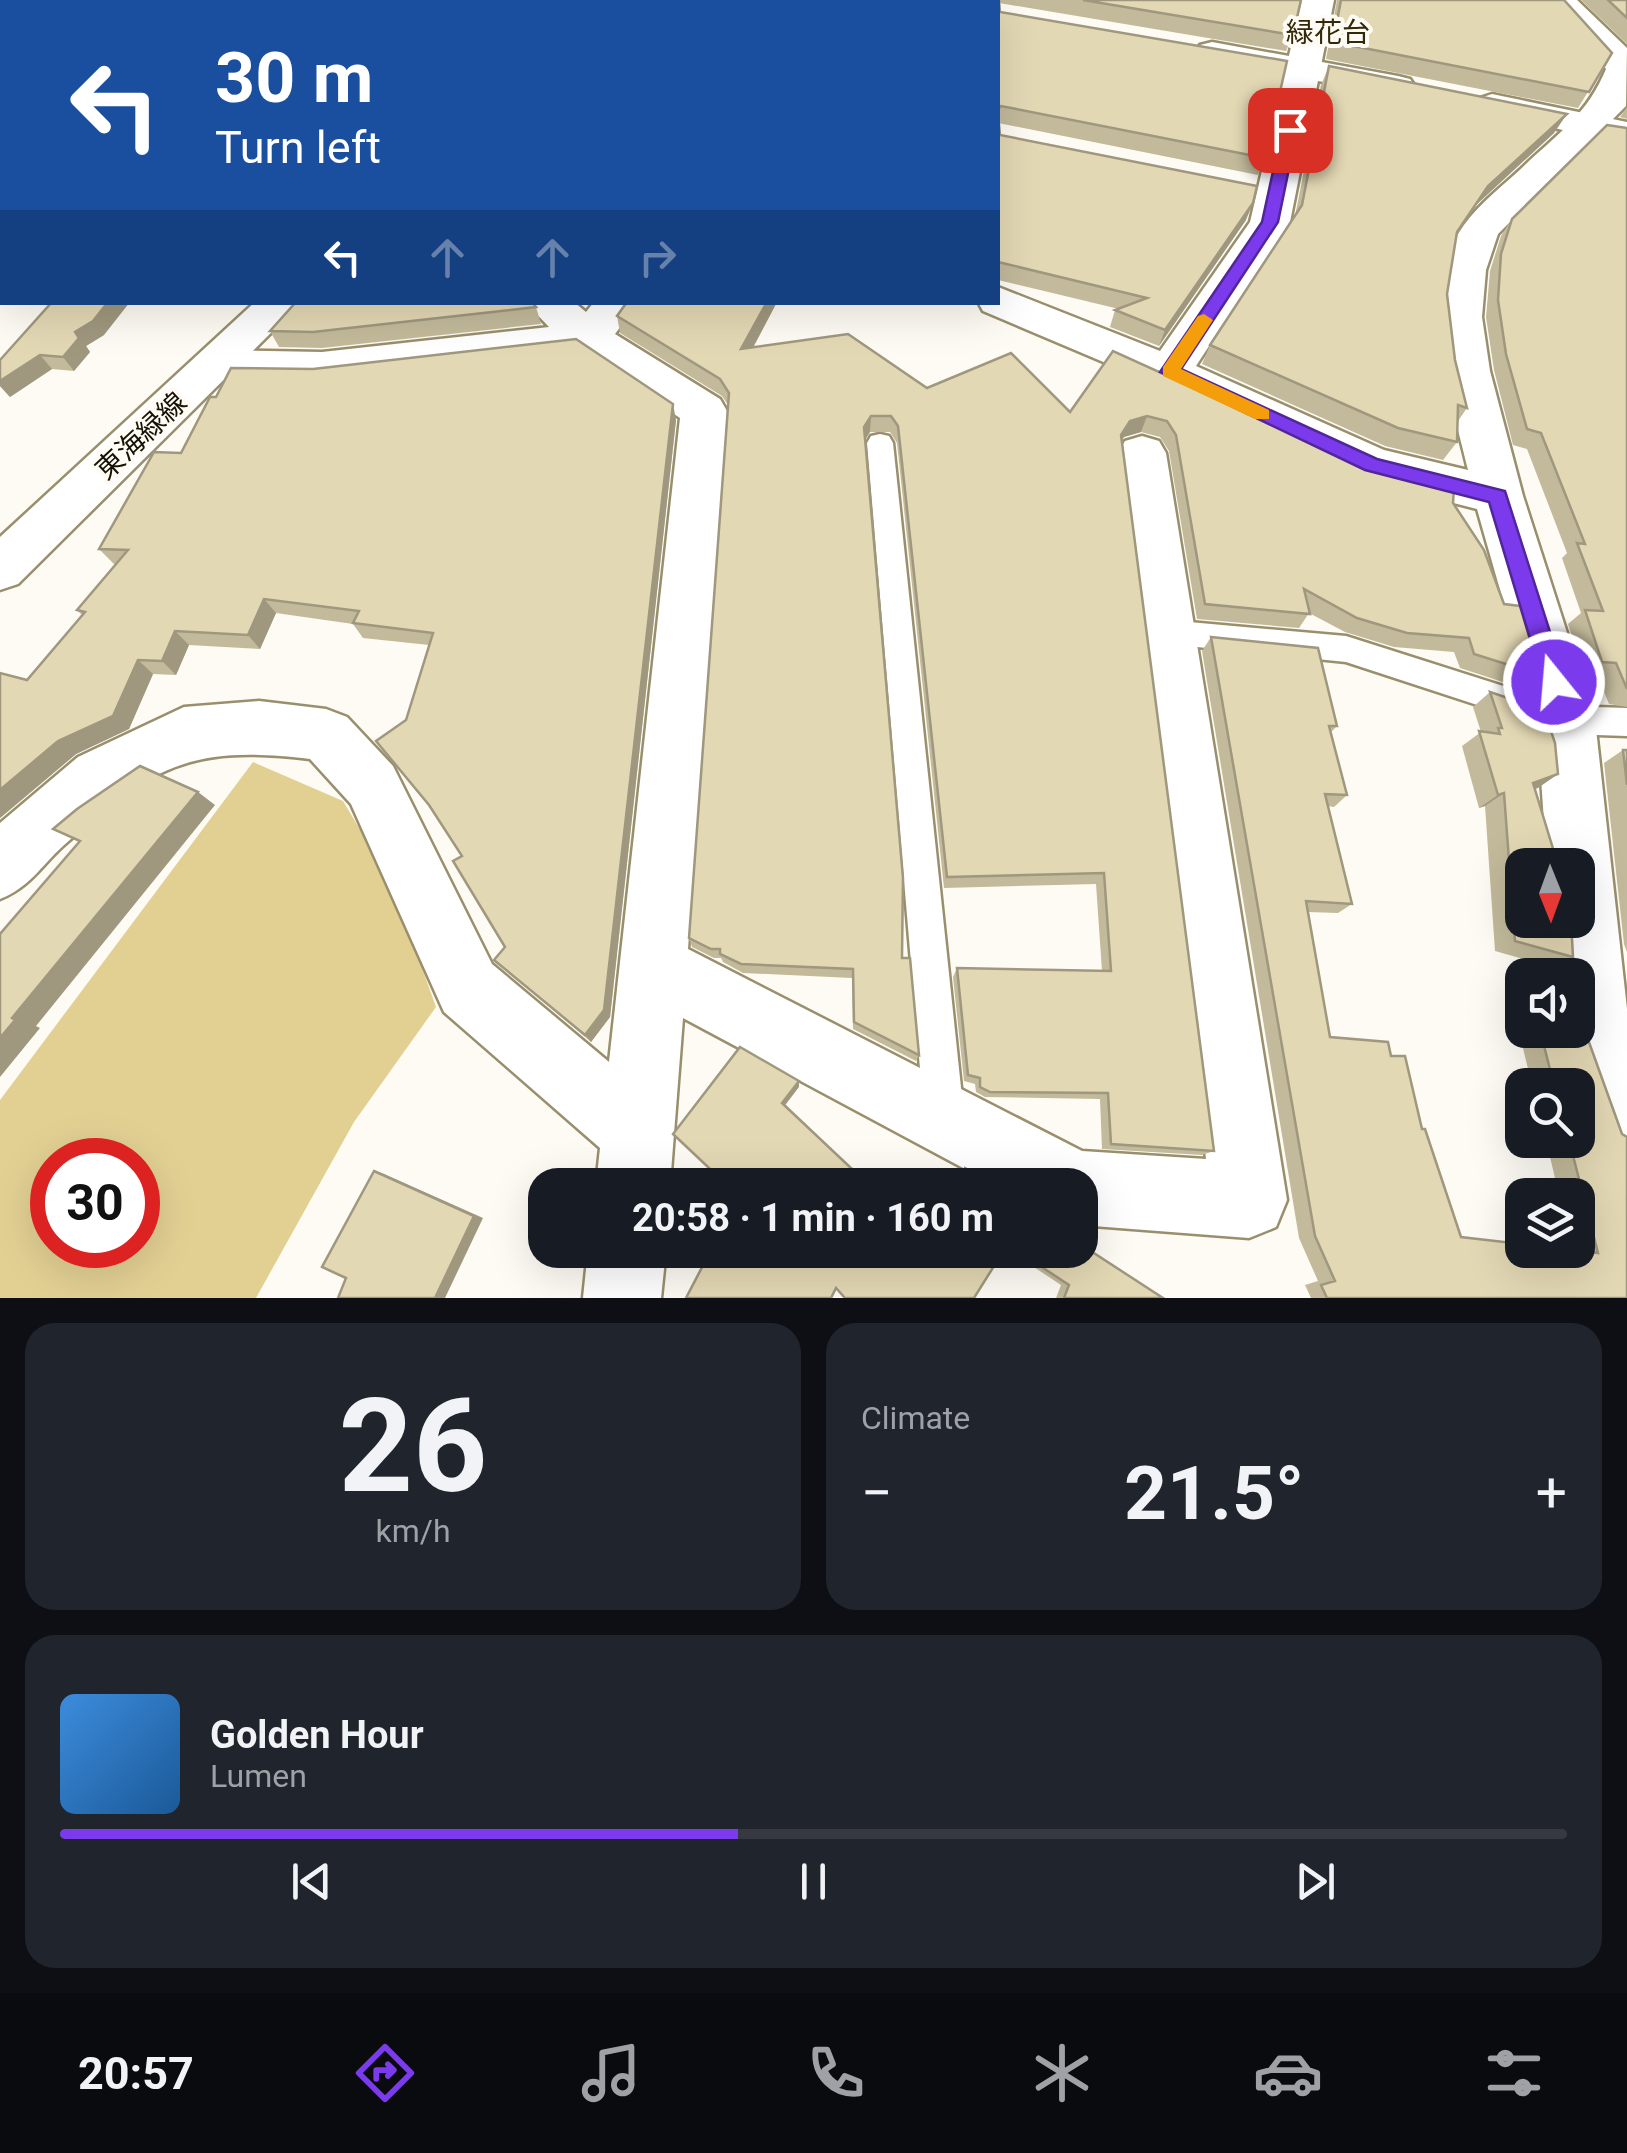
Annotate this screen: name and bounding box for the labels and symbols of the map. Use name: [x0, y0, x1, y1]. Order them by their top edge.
district label: 緑花台: [1286, 16, 1370, 49]
pin: [1248, 88, 1333, 173]
street label: 東海緑線: [89, 386, 193, 486]
position arrow: [1502, 630, 1606, 734]
north arrow: [1505, 848, 1595, 938]
speed limit sign: 30: [30, 1138, 160, 1268]

